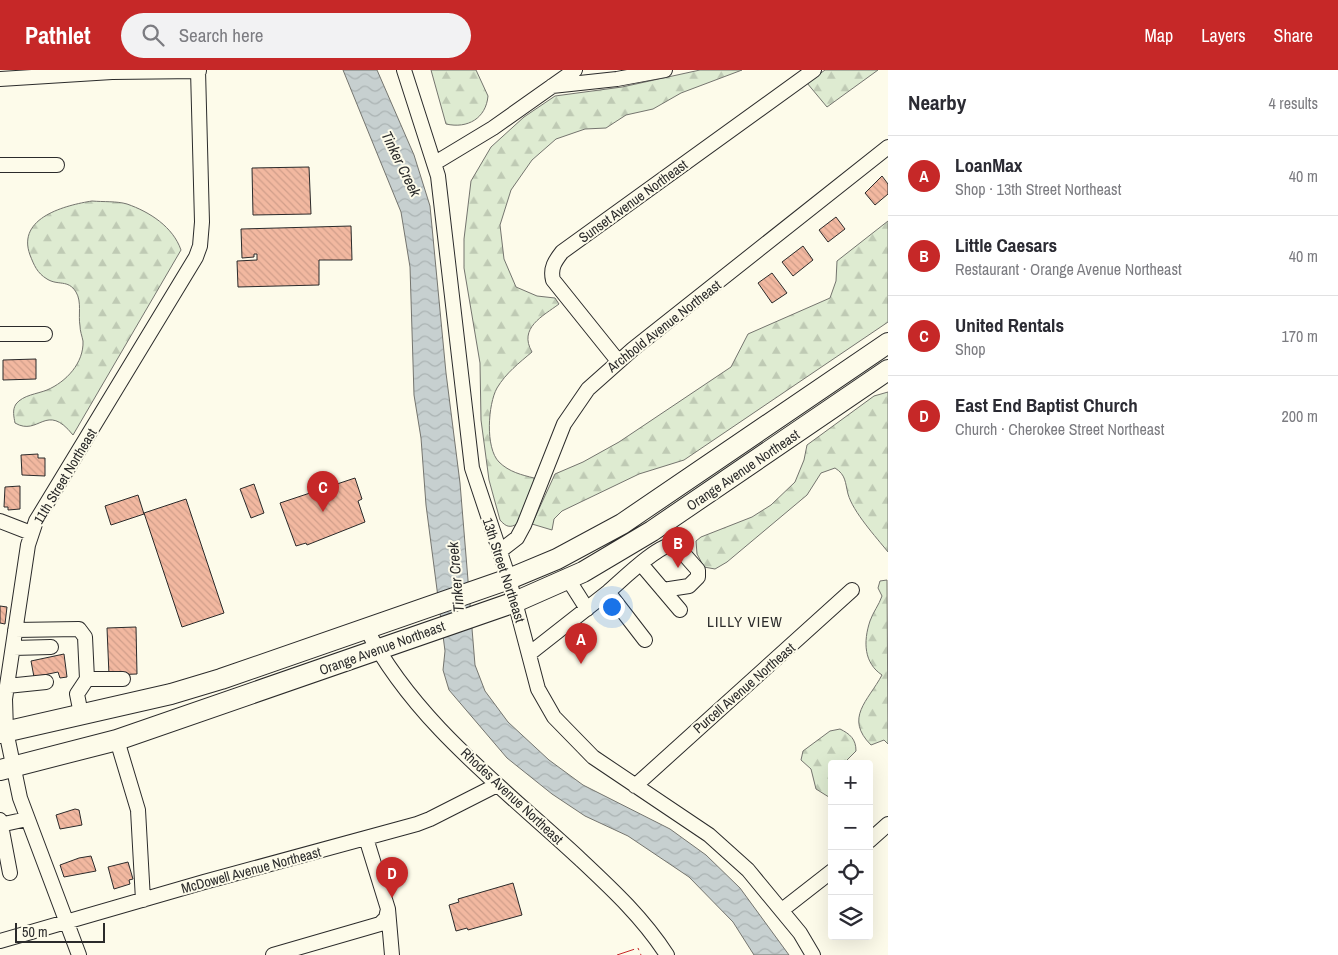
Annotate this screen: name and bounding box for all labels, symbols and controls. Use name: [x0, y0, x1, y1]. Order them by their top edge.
search box: [121, 13, 471, 58]
text: Pathlet: [25, 19, 91, 51]
icon: search: [139, 21, 167, 49]
text: Search here: [179, 22, 264, 48]
text: Map: [1145, 23, 1173, 48]
text: Layers: [1201, 23, 1246, 48]
text: Share: [1274, 23, 1313, 48]
text: Nearby: [908, 88, 966, 117]
text: 4 results: [1268, 92, 1318, 114]
water label: Tinker Creek: [377, 127, 427, 201]
text: LoanMax: [955, 152, 1023, 178]
street label: Sunset Avenue Northeast: [575, 156, 691, 246]
text: A: [919, 165, 929, 187]
text: 40 m: [1289, 165, 1318, 187]
text: Shop · 13th Street Northeast: [955, 178, 1121, 200]
text: Little Caesars: [955, 232, 1057, 258]
text: B: [919, 245, 929, 267]
text: 40 m: [1289, 245, 1318, 267]
text: Restaurant · Orange Avenue Northeast: [955, 258, 1182, 280]
street label: Archbold Avenue Northeast: [603, 276, 725, 377]
text: United Rentals: [955, 312, 1064, 338]
text: C: [919, 325, 929, 347]
text: 170 m: [1282, 325, 1318, 347]
text: Shop: [955, 338, 986, 360]
text: East End Baptist Church: [955, 392, 1138, 418]
text: D: [919, 405, 929, 427]
text: 200 m: [1282, 405, 1318, 427]
text: Church · Cherokee Street Northeast: [955, 418, 1164, 440]
street label: 11th Street Northeast: [29, 425, 101, 527]
street label: Orange Avenue Northeast: [683, 425, 803, 515]
pin: C: [307, 471, 339, 512]
street label: 13th Street Northeast: [479, 515, 529, 625]
pin: B: [662, 527, 694, 568]
water label: Tinker Creek: [442, 540, 469, 613]
your location: [599, 594, 625, 620]
district label: LILLY VIEW: [707, 611, 783, 632]
street label: Orange Avenue Northeast: [317, 617, 447, 679]
pin: A: [565, 623, 597, 664]
street label: Purcell Avenue Northeast: [689, 639, 799, 737]
street label: Rhodes Avenue Northeast: [457, 744, 567, 848]
map controls: [828, 760, 873, 940]
button: +: [828, 760, 873, 805]
button: −: [828, 805, 873, 850]
street label: McDowell Avenue Northeast: [179, 843, 323, 897]
button: locate: [828, 850, 873, 895]
pin: D: [376, 857, 408, 898]
button: layers: [828, 895, 873, 940]
scale bar: [15, 920, 105, 943]
text: 50 m: [22, 923, 48, 941]

